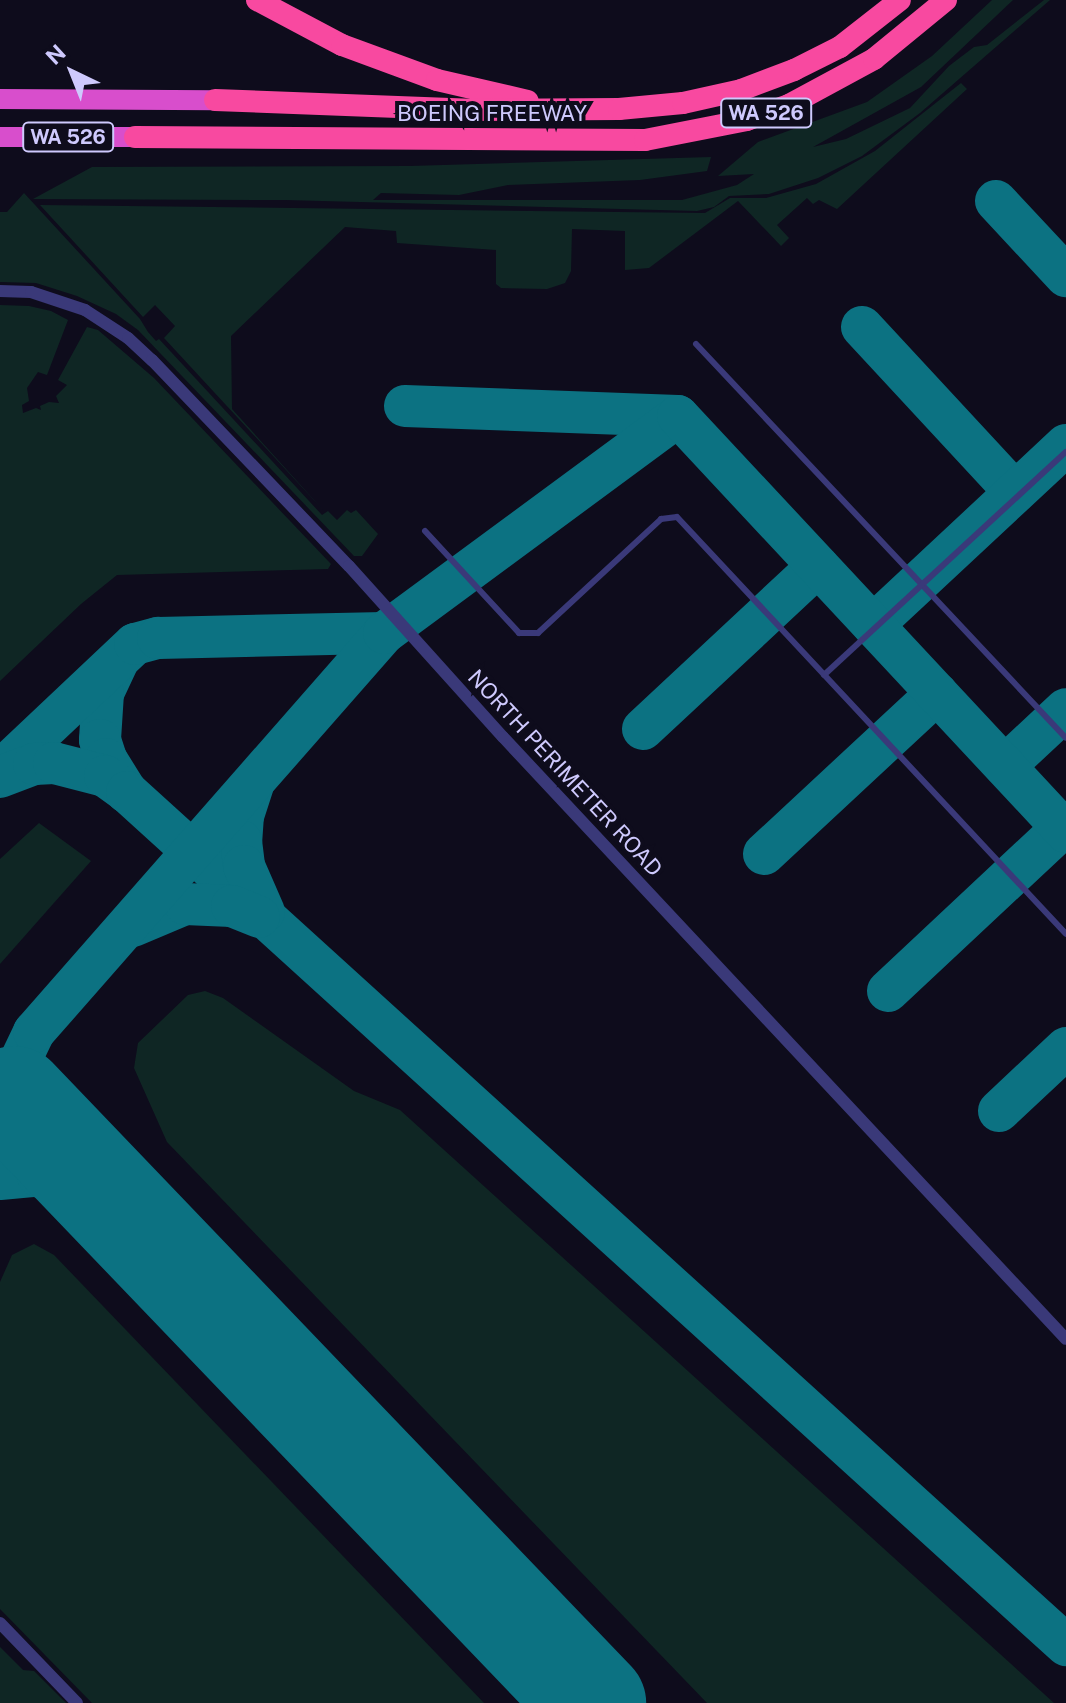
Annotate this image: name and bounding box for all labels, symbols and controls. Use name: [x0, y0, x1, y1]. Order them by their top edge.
north arrow: [32, 32, 112, 112]
text: N: [40, 39, 71, 70]
road number: WA 526: [720, 97, 812, 129]
street label: BOEING FREEWAY: [397, 101, 587, 127]
road number: WA 526: [22, 121, 114, 153]
street label: NORTH PERIMETER ROAD: [462, 664, 668, 882]

